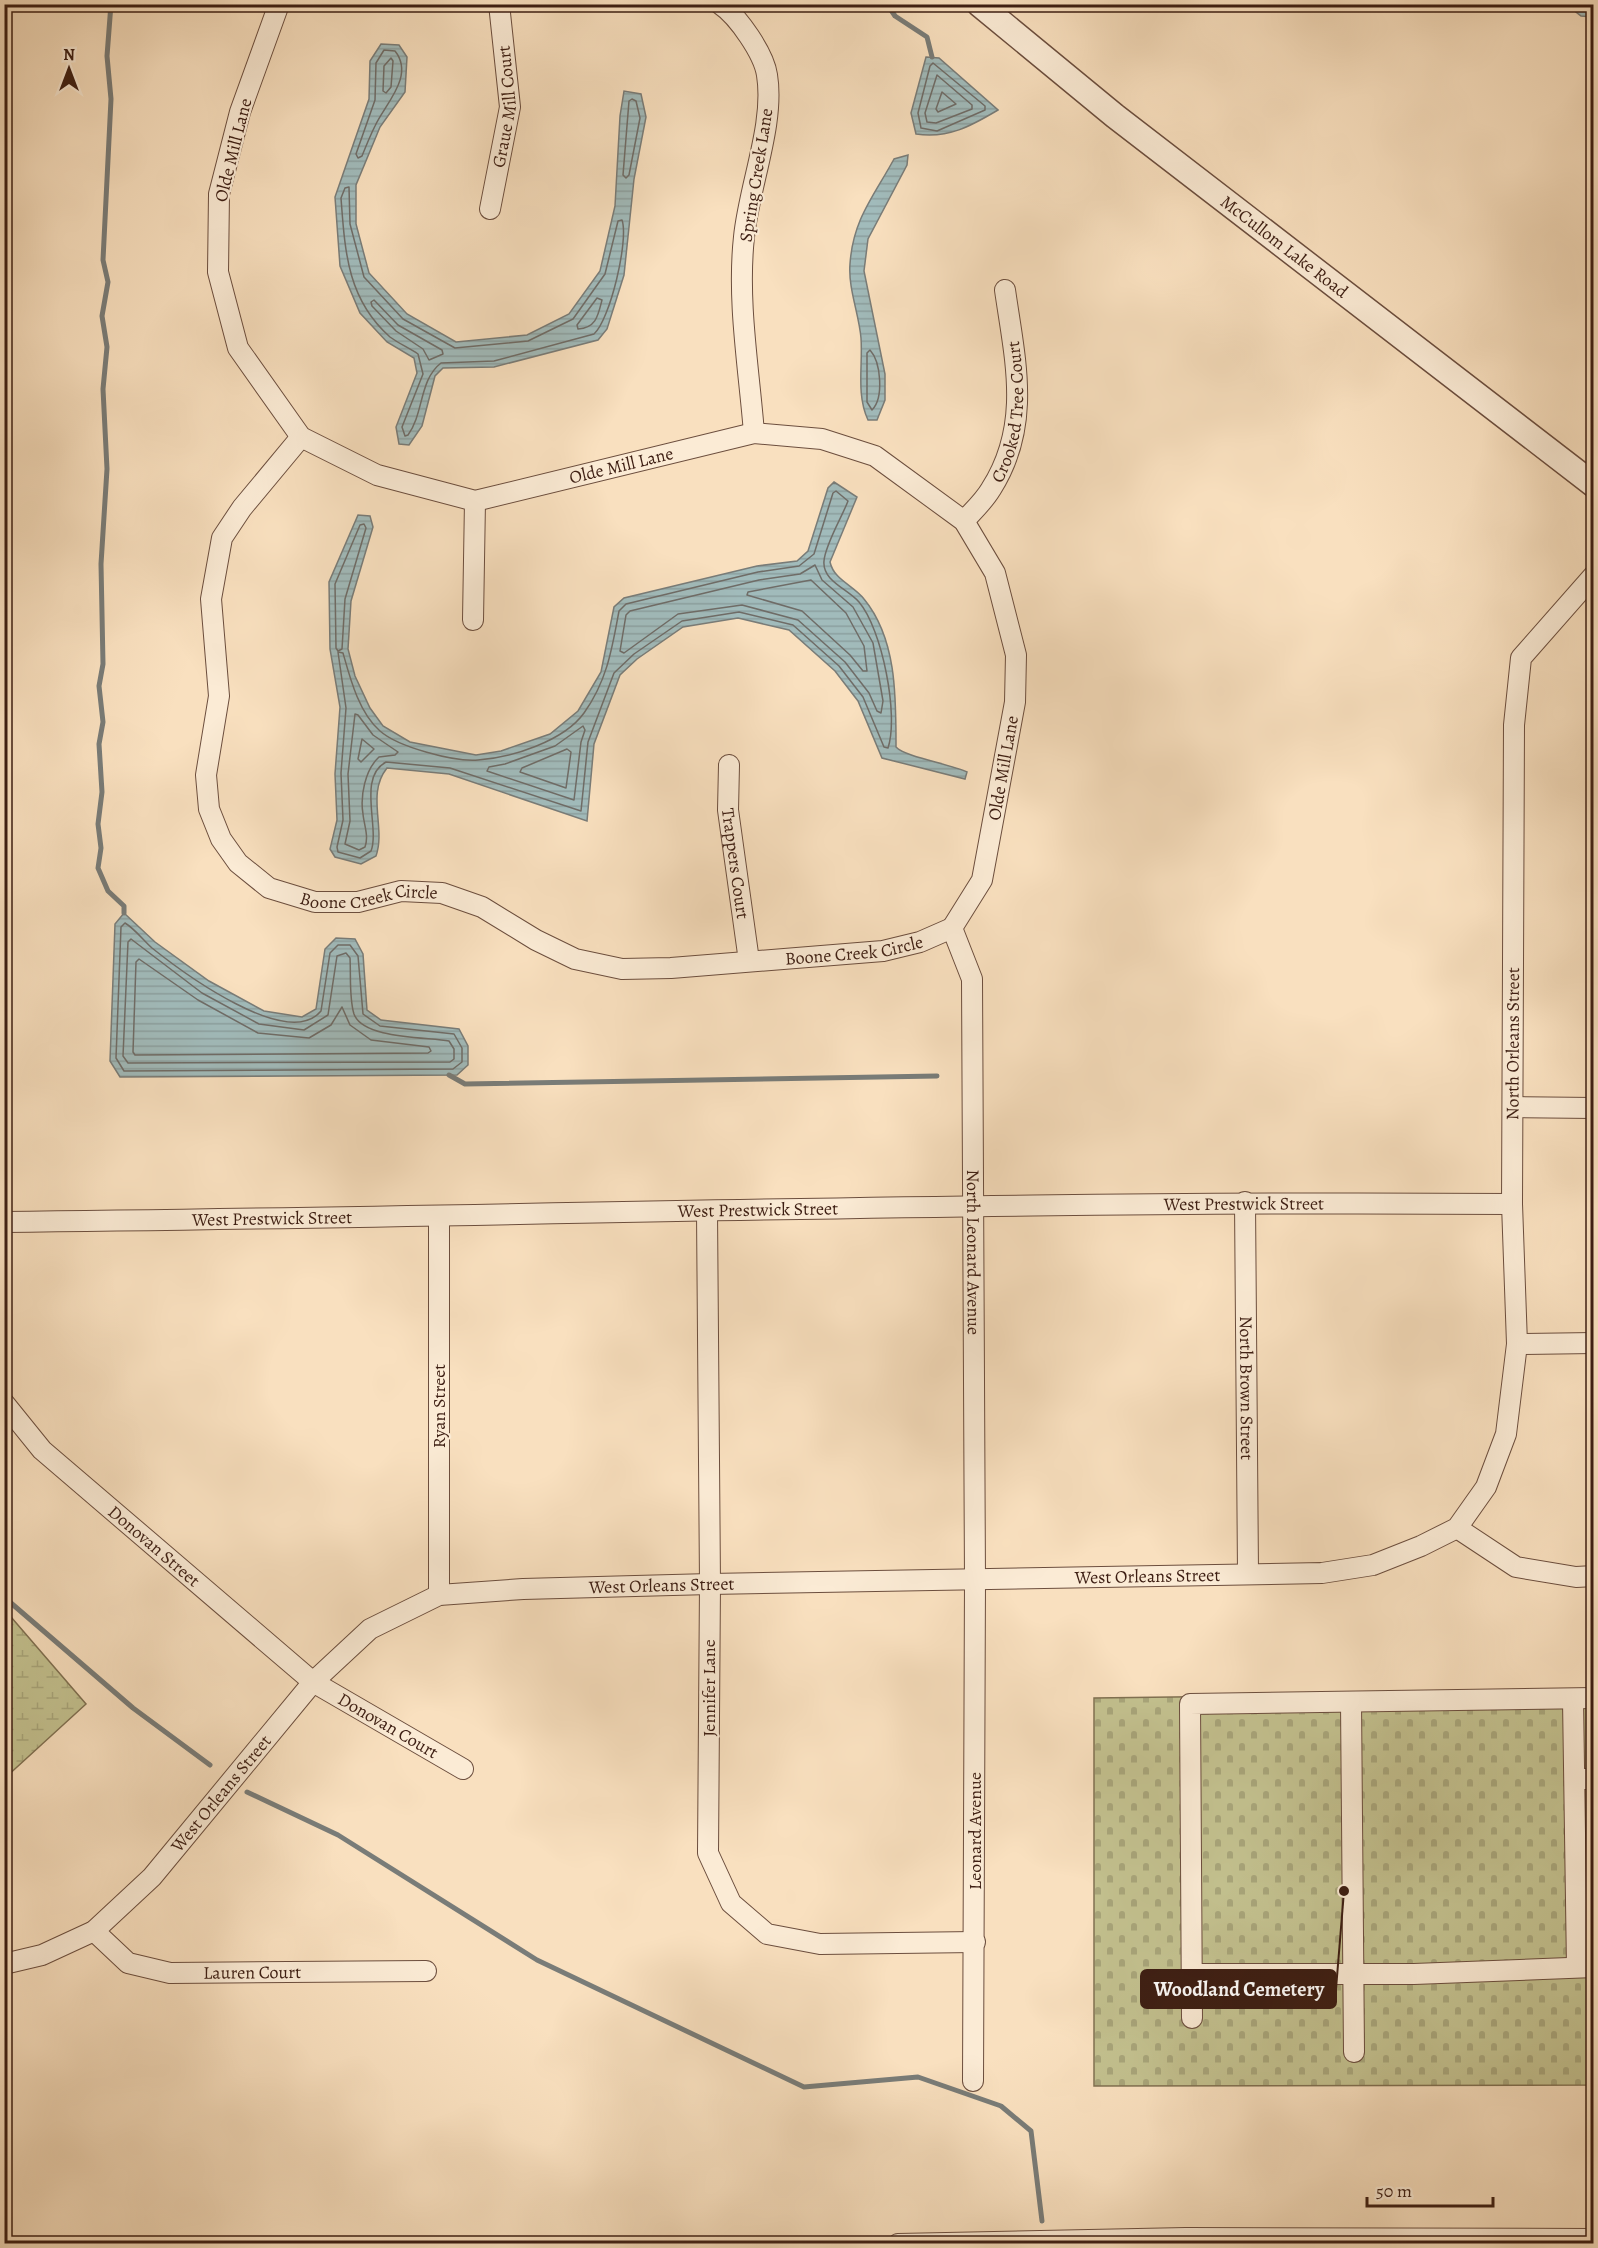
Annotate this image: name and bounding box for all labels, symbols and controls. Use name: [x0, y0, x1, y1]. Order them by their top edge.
north arrow: [39, 39, 99, 99]
text: N: [63, 44, 75, 66]
street label: Graue Mill Court: [486, 44, 522, 170]
street label: Olde Mill Lane: [209, 96, 257, 204]
street label: Spring Creek Lane: [734, 106, 778, 244]
street label: McCullom Lake Road: [1216, 190, 1353, 304]
street label: Crooked Tree Court: [985, 340, 1029, 487]
street label: Olde Mill Lane: [567, 441, 676, 490]
street label: Olde Mill Lane: [982, 714, 1024, 822]
street label: Trappers Court: [716, 806, 755, 921]
street label: Boone Creek Circle: [297, 878, 438, 915]
street label: Boone Creek Circle: [784, 930, 926, 971]
street label: North Orleans Street: [1500, 967, 1525, 1120]
street label: North Leonard Avenue: [961, 1169, 986, 1335]
street label: West Prestwick Street: [1163, 1191, 1324, 1216]
street label: West Prestwick Street: [677, 1196, 838, 1223]
street label: West Prestwick Street: [191, 1205, 352, 1232]
street label: North Brown Street: [1234, 1316, 1259, 1460]
street label: Ryan Street: [427, 1364, 451, 1448]
street label: Donovan Street: [103, 1500, 205, 1592]
street label: West Orleans Street: [1073, 1563, 1220, 1589]
street label: West Orleans Street: [587, 1572, 735, 1599]
street label: Jennifer Lane: [697, 1639, 721, 1737]
street label: Donovan Court: [334, 1687, 443, 1764]
street label: West Orleans Street: [165, 1730, 277, 1858]
street label: Leonard Avenue: [963, 1772, 987, 1890]
street label: Lauren Court: [203, 1960, 301, 1985]
callout: Woodland Cemetery: [1141, 1970, 1336, 2008]
text: Woodland Cemetery: [1153, 1976, 1325, 2003]
scale bar: [1367, 2170, 1493, 2208]
text: 50 m: [1376, 2179, 1412, 2203]

